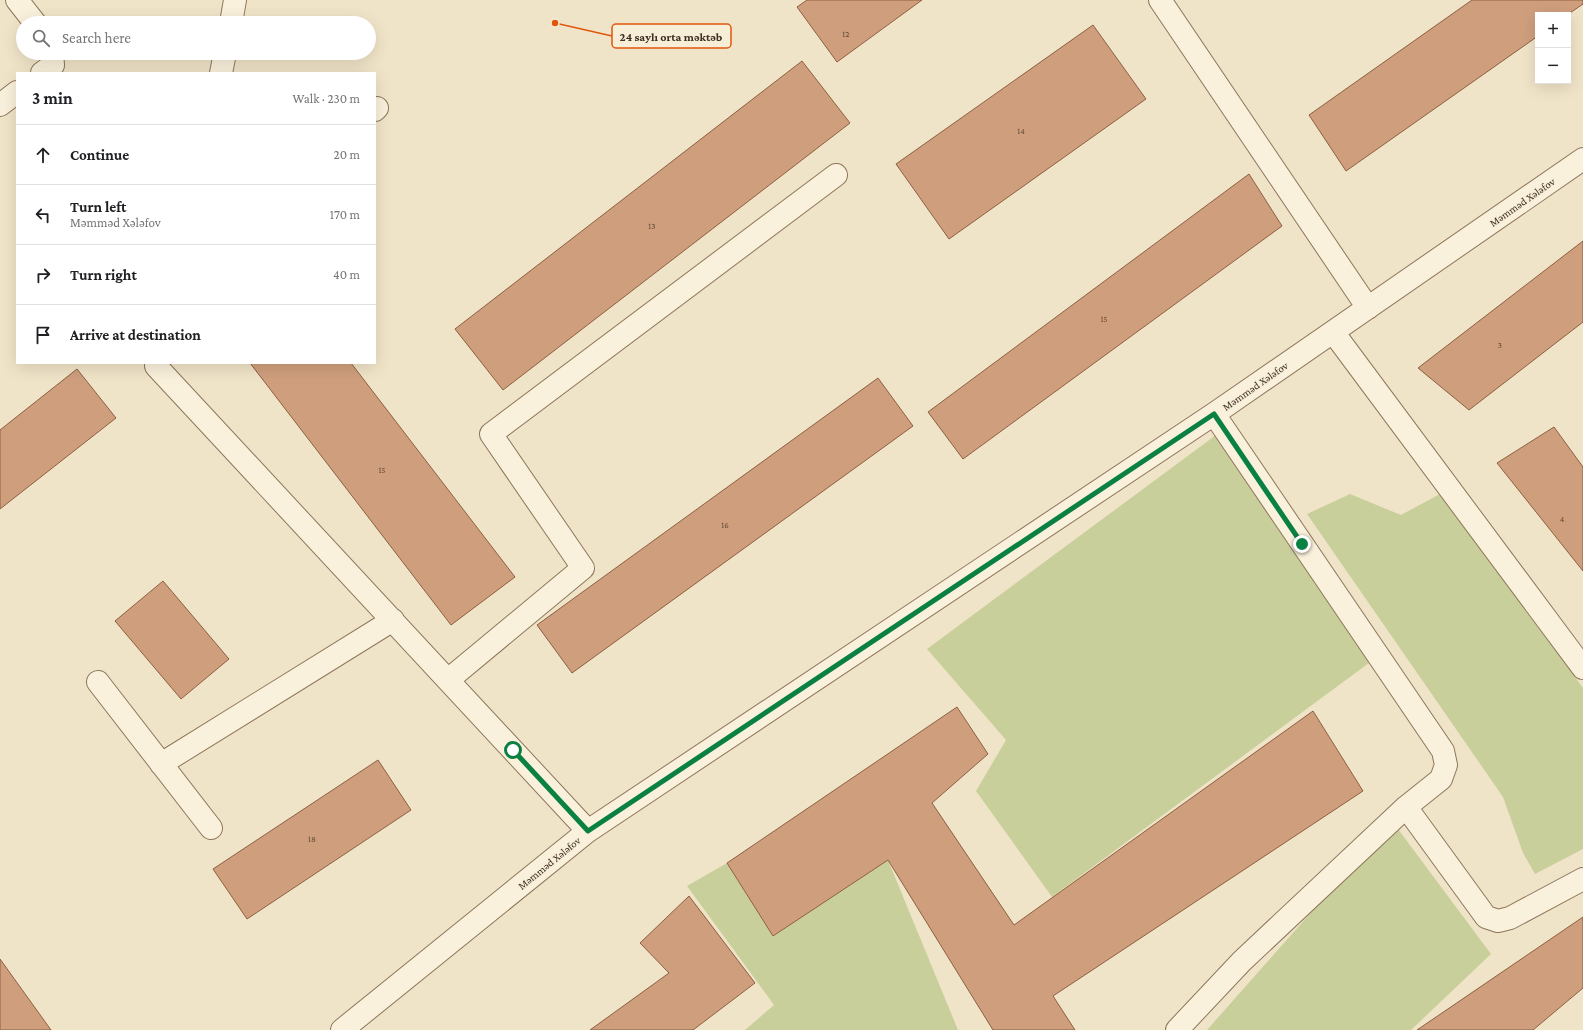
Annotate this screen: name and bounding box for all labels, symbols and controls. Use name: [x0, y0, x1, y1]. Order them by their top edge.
map controls: [1535, 12, 1571, 84]
button: +: [1535, 12, 1571, 48]
search box: [16, 16, 376, 60]
callout: 24 saylı orta məktəb: [612, 24, 731, 48]
icon: search: [30, 27, 52, 49]
house number: 12: [842, 29, 850, 39]
text: Search here: [62, 30, 131, 46]
text: 24 saylı orta məktəb: [620, 30, 723, 44]
button: −: [1535, 48, 1571, 84]
text: 3 min: [32, 89, 73, 108]
text: Walk · 230 m: [292, 91, 360, 106]
house number: 14: [1017, 126, 1025, 136]
icon: ahead: [32, 144, 54, 166]
text: Continue: [70, 147, 129, 163]
text: 20 m: [334, 147, 360, 162]
street label: Məmməd Xələfov: [1487, 175, 1558, 229]
text: Turn left: [70, 199, 126, 215]
icon: left: [32, 204, 54, 226]
text: 170 m: [330, 207, 360, 222]
text: Məmməd Xələfov: [70, 215, 161, 230]
house number: 13: [648, 221, 656, 231]
icon: right: [32, 264, 54, 286]
text: Turn right: [70, 267, 137, 283]
text: 40 m: [333, 267, 360, 282]
house number: 15: [1100, 314, 1108, 324]
icon: arrive: [32, 324, 54, 346]
text: Arrive at destination: [70, 327, 201, 343]
house number: 3: [1498, 340, 1502, 350]
street label: Məmməd Xələfov: [1220, 359, 1291, 413]
house number: 15: [378, 465, 386, 475]
house number: 4: [1560, 514, 1565, 524]
house number: 16: [721, 520, 729, 530]
route end: [1293, 535, 1311, 553]
route start: [504, 741, 522, 759]
house number: 18: [308, 834, 316, 844]
street label: Məmməd Xələfov: [515, 834, 583, 892]

